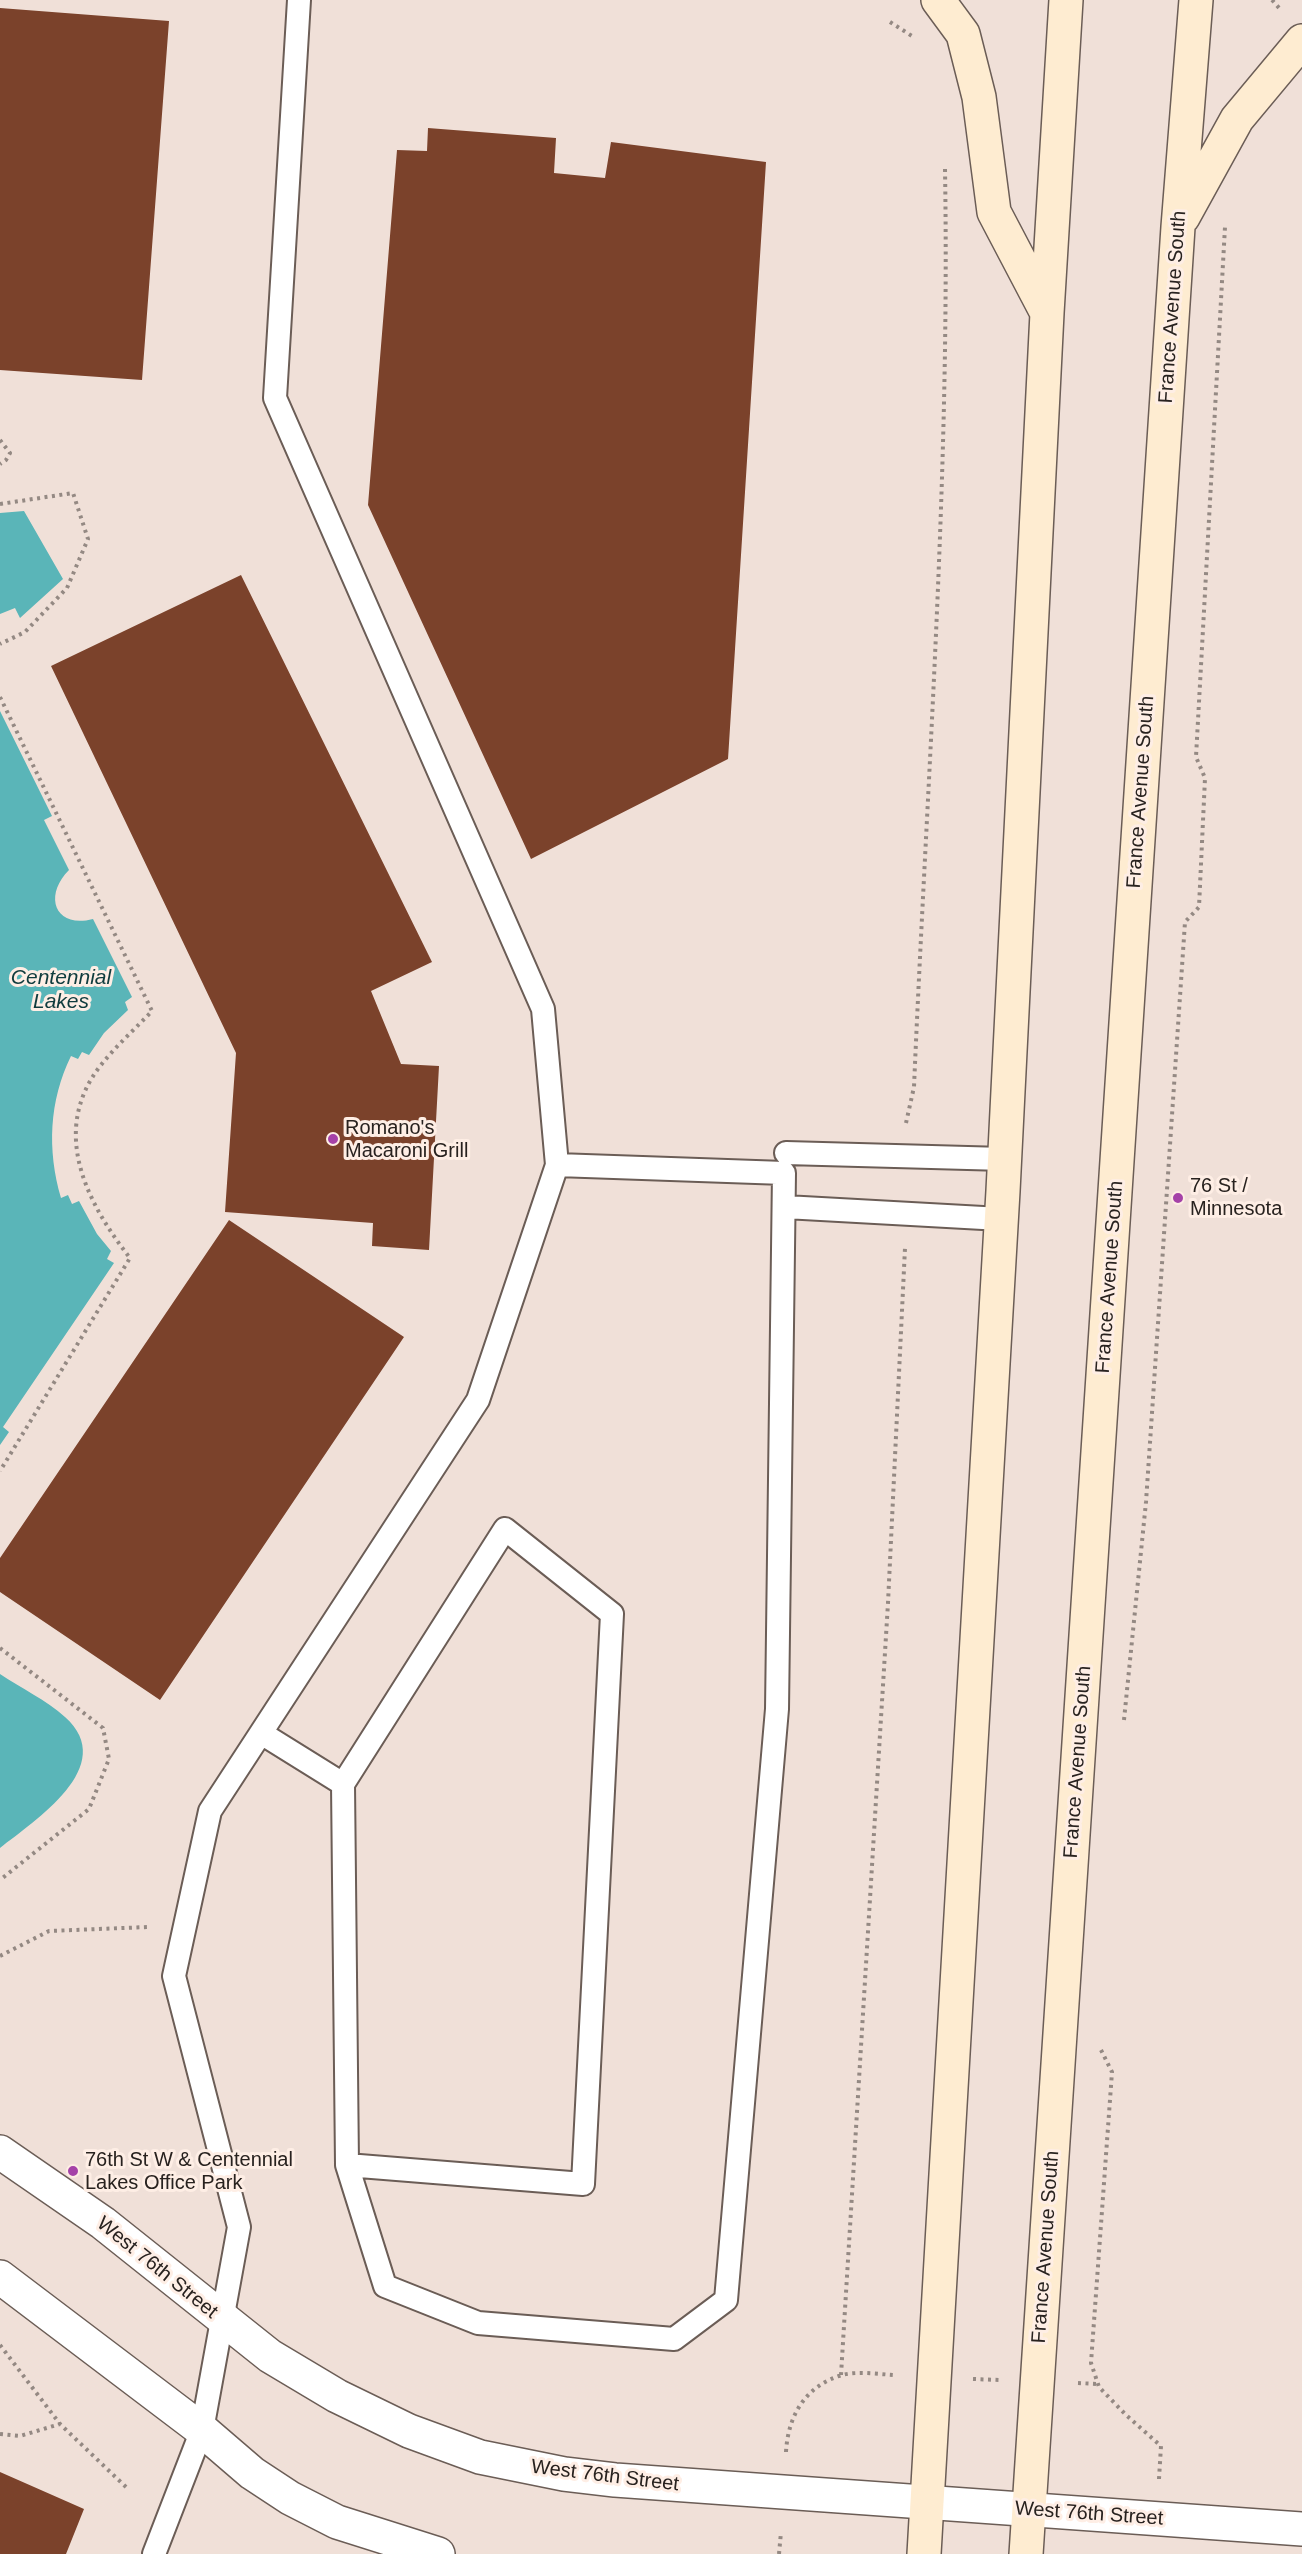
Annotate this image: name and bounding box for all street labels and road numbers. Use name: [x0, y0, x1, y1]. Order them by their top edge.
street label: France Avenue South: [1154, 210, 1192, 404]
street label: France Avenue South: [1122, 695, 1160, 889]
street label: France Avenue South: [1091, 1180, 1129, 1374]
street label: France Avenue South: [1059, 1665, 1097, 1859]
street label: France Avenue South: [1027, 2150, 1065, 2344]
street label: West 76th Street: [92, 2212, 222, 2324]
street label: West 76th Street: [530, 2455, 680, 2497]
street label: West 76th Street: [1014, 2497, 1164, 2531]

